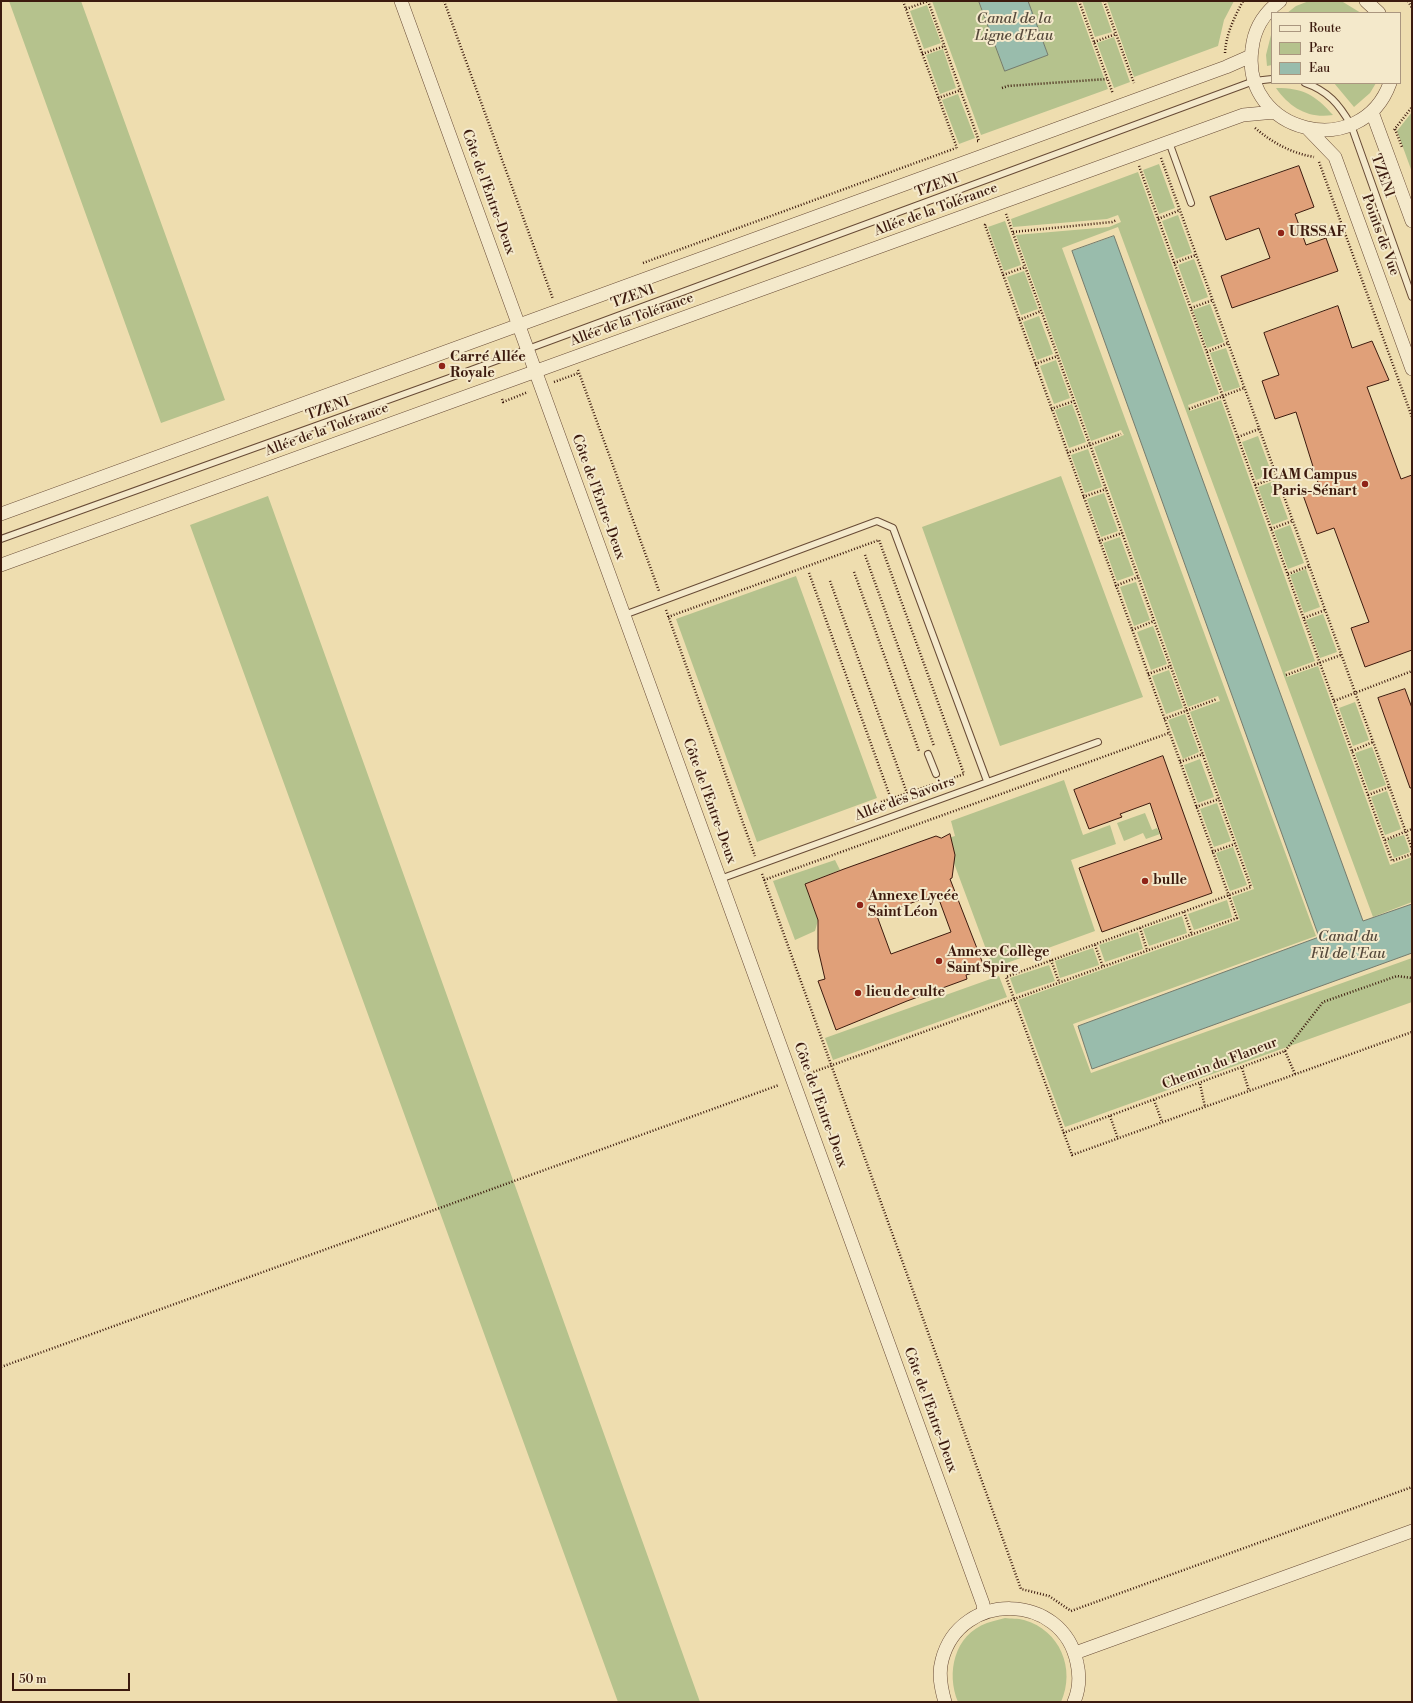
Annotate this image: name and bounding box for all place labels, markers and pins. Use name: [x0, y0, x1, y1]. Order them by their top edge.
place label: URSSAF: [1289, 225, 1346, 241]
marker: URSSAF: [1276, 228, 1286, 238]
place label: Carré Allée Royale: [450, 350, 526, 382]
marker: Carré Allée Royale: [437, 361, 447, 371]
place label: ICAM Campus Paris-Sénart: [1263, 468, 1357, 500]
marker: ICAM Campus Paris-Sénart: [1360, 479, 1370, 489]
place label: bulle: [1153, 873, 1187, 889]
marker: bulle: [1140, 876, 1150, 886]
place label: Annexe Lycée Saint Léon: [868, 889, 959, 922]
marker: Annexe Lycée Saint Léon: [855, 900, 865, 910]
place label: Annexe Collège Saint Spire: [947, 945, 1050, 978]
marker: Annexe Collège Saint Spire: [934, 956, 944, 966]
place label: lieu de culte: [866, 985, 945, 1001]
marker: lieu de culte: [853, 988, 863, 998]

